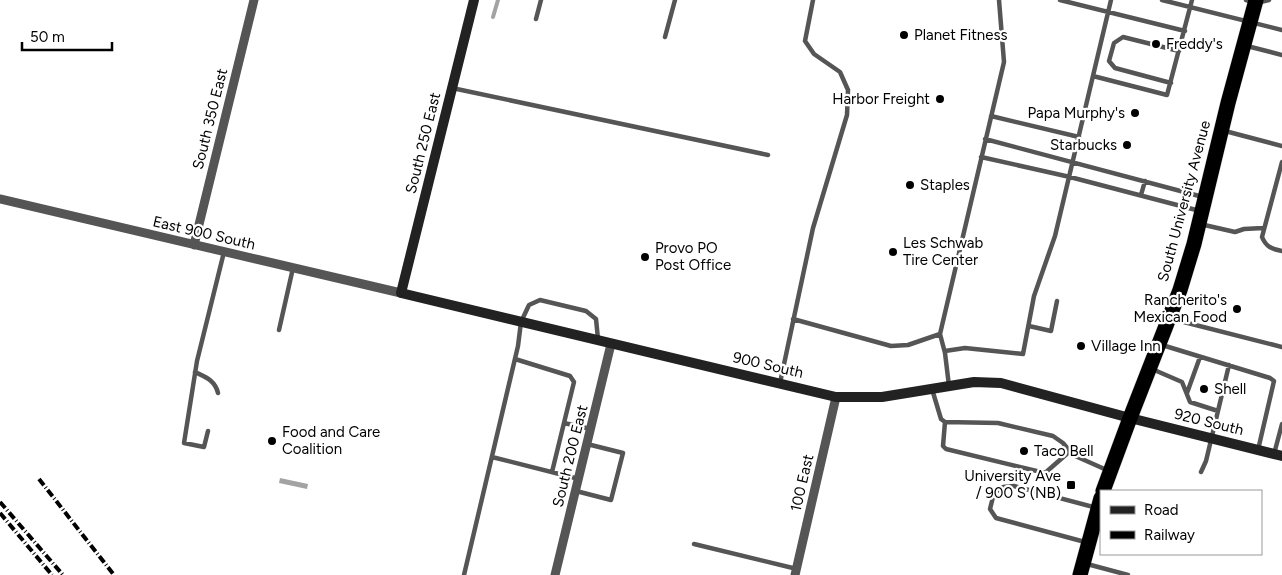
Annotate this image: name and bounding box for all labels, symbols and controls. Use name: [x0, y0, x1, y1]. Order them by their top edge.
scale bar: [22, 20, 112, 52]
place label: Planet Fitness: [914, 26, 1007, 44]
text: 50 m: [30, 28, 65, 46]
marker: Planet Fitness: [898, 29, 910, 41]
place label: Freddy's: [1166, 35, 1223, 53]
marker: Freddy's: [1150, 38, 1162, 50]
street label: South 350 East: [189, 66, 231, 171]
street label: South 250 East: [402, 90, 444, 195]
place label: Harbor Freight: [832, 90, 930, 108]
marker: Harbor Freight: [934, 93, 946, 105]
place label: Papa Murphy's: [1027, 104, 1125, 122]
marker: Papa Murphy's: [1129, 107, 1141, 119]
street label: South University Avenue: [1154, 119, 1214, 283]
place label: Starbucks: [1050, 136, 1117, 154]
marker: Starbucks: [1121, 139, 1133, 151]
place label: Staples: [920, 176, 970, 194]
marker: Staples: [904, 179, 916, 191]
street label: East 900 South: [151, 212, 257, 254]
place label: Les Schwab Tire Center: [903, 234, 984, 269]
place label: Provo PO Post Office: [655, 239, 731, 274]
marker: Les Schwab Tire Center: [887, 246, 899, 258]
marker: Provo PO Post Office: [639, 251, 651, 263]
place label: Rancherito's Mexican Food: [1134, 291, 1227, 326]
marker: Rancherito's Mexican Food: [1231, 303, 1243, 315]
place label: Village Inn: [1091, 337, 1161, 355]
marker: Village Inn: [1075, 340, 1087, 352]
street label: 900 South: [731, 348, 805, 382]
place label: Shell: [1214, 380, 1246, 398]
marker: Shell: [1198, 383, 1210, 395]
street label: South 200 East: [549, 403, 591, 509]
street label: 920 South: [1173, 405, 1245, 439]
place label: Food and Care Coalition: [282, 423, 380, 458]
marker: Food and Care Coalition: [266, 435, 278, 447]
place label: Taco Bell: [1034, 442, 1093, 460]
marker: Taco Bell: [1018, 445, 1030, 457]
street label: 100 East: [787, 452, 817, 513]
place label: University Ave / 900 S (NB): [964, 467, 1061, 502]
marker: University Ave / 900 S (NB): [1065, 479, 1077, 491]
legend: [1100, 490, 1262, 555]
text: Road: [1144, 501, 1179, 519]
text: Railway: [1144, 526, 1195, 544]

